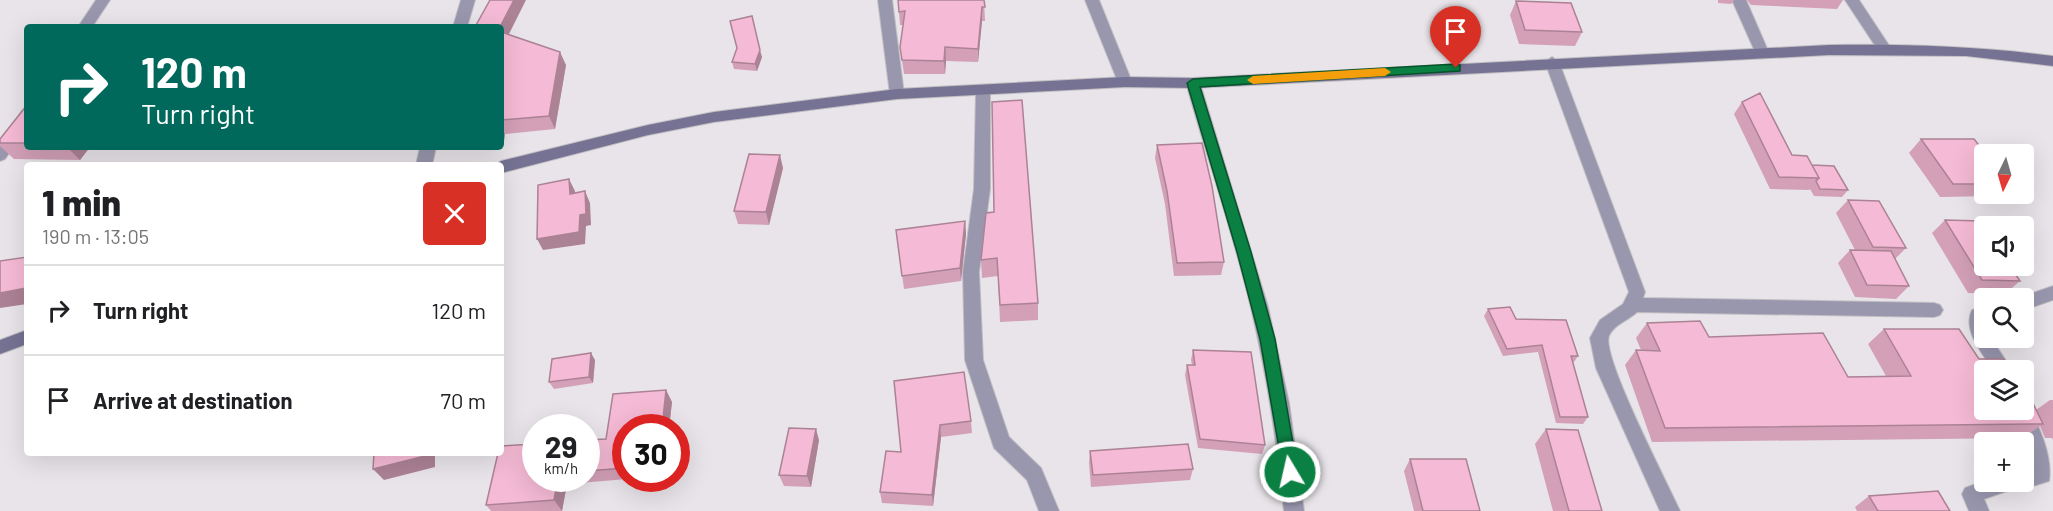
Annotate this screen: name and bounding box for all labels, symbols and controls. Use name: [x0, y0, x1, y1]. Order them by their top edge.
pin: [1430, 6, 1481, 68]
icon: arrive: [1439, 15, 1472, 48]
text: 120 m: [141, 46, 247, 96]
icon: right: [42, 48, 120, 126]
text: Turn right: [141, 97, 255, 129]
north arrow: [1974, 144, 2034, 204]
map controls: [1974, 144, 2034, 492]
text: 1 min: [42, 180, 121, 223]
button: close: [423, 182, 486, 245]
button: sound: [1974, 216, 2034, 276]
text: 190 m · 13:05: [42, 224, 149, 248]
button: search: [1974, 288, 2034, 348]
icon: right: [42, 294, 75, 327]
text: Turn right: [93, 297, 188, 323]
text: 120 m: [431, 297, 486, 323]
button: layers: [1974, 360, 2034, 420]
icon: arrive: [42, 384, 75, 417]
text: Arrive at destination: [93, 387, 292, 413]
text: 70 m: [441, 387, 486, 413]
speed limit sign: 30: [612, 414, 690, 492]
text: 29: [545, 428, 577, 464]
button: +: [1974, 432, 2034, 492]
position arrow: [1258, 440, 1322, 504]
text: km/h: [544, 459, 578, 477]

